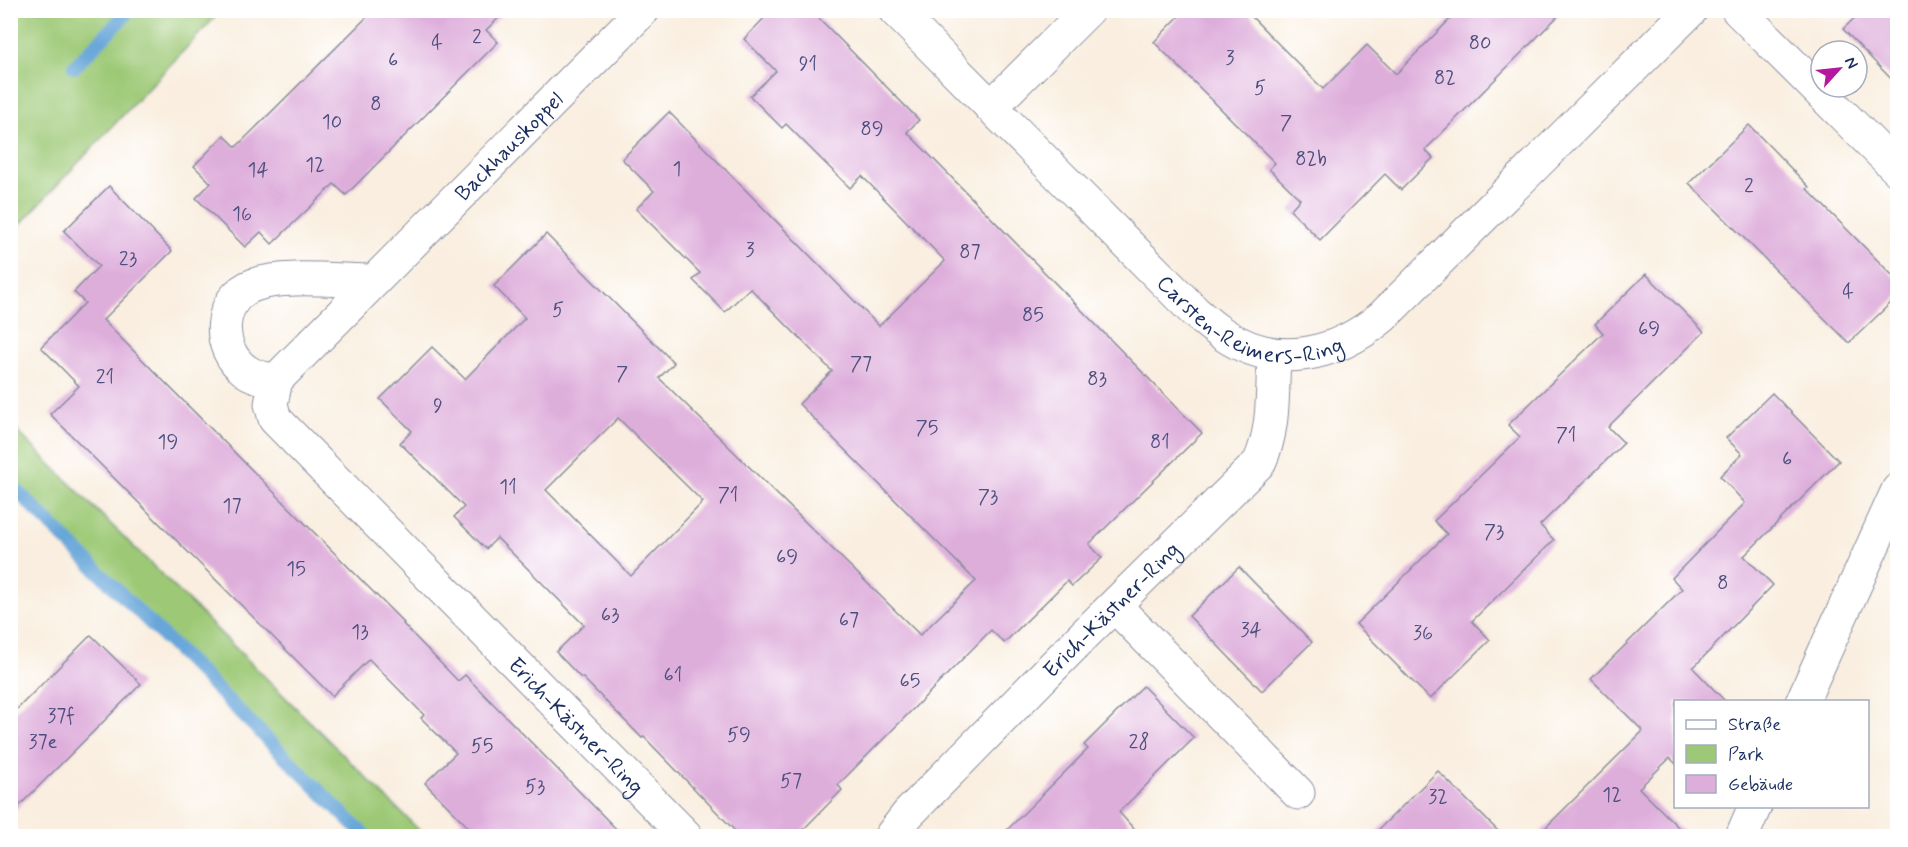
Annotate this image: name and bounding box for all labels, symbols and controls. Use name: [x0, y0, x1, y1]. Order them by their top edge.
house number: 2: [472, 24, 482, 51]
house number: 4: [431, 30, 443, 57]
house number: 80: [1469, 30, 1491, 57]
north arrow: [1809, 39, 1869, 99]
house number: 3: [1225, 45, 1235, 72]
house number: 6: [388, 47, 398, 74]
house number: 91: [799, 51, 817, 78]
text: N: [1839, 53, 1863, 72]
house number: 82: [1434, 65, 1456, 92]
house number: 5: [1254, 75, 1266, 102]
street label: Backhauskoppel: [450, 87, 570, 208]
house number: 8: [370, 91, 382, 118]
house number: 10: [322, 109, 342, 136]
house number: 7: [1280, 110, 1292, 137]
house number: 89: [860, 116, 884, 143]
house number: 82b: [1295, 146, 1327, 173]
house number: 12: [305, 152, 325, 179]
house number: 1: [673, 156, 681, 183]
house number: 14: [247, 157, 269, 184]
house number: 2: [1744, 173, 1754, 200]
house number: 16: [232, 201, 252, 228]
house number: 3: [745, 237, 755, 264]
house number: 87: [959, 239, 981, 266]
house number: 23: [119, 246, 137, 273]
street label: Carsten-Reimers-Ring: [1150, 270, 1349, 371]
house number: 4: [1842, 279, 1854, 306]
house number: 5: [552, 297, 564, 324]
house number: 85: [1022, 302, 1044, 329]
house number: 69: [1638, 316, 1660, 343]
house number: 77: [850, 351, 872, 378]
house number: 7: [616, 361, 628, 388]
house number: 21: [96, 364, 114, 391]
house number: 83: [1087, 366, 1107, 393]
house number: 9: [433, 393, 443, 420]
house number: 75: [916, 415, 938, 442]
house number: 71: [1556, 422, 1576, 449]
house number: 19: [158, 429, 178, 456]
house number: 81: [1150, 429, 1170, 456]
house number: 6: [1782, 446, 1792, 473]
house number: 11: [499, 474, 517, 501]
house number: 71: [718, 482, 738, 509]
house number: 73: [978, 484, 998, 511]
house number: 17: [223, 493, 242, 520]
house number: 73: [1484, 519, 1504, 546]
street label: Erich-Kästner-Ring: [1038, 537, 1189, 685]
house number: 69: [776, 544, 798, 571]
house number: 15: [286, 556, 306, 583]
house number: 8: [1717, 570, 1729, 597]
house number: 63: [601, 602, 619, 629]
house number: 67: [839, 607, 859, 634]
house number: 34: [1240, 617, 1262, 644]
house number: 13: [351, 619, 369, 646]
house number: 36: [1413, 620, 1433, 647]
street label: Erich-Kästner-Ring: [502, 652, 649, 803]
house number: 61: [664, 662, 682, 689]
house number: 65: [900, 668, 920, 695]
legend: [1674, 700, 1869, 808]
house number: 37f: [47, 703, 75, 730]
text: Straße: [1728, 713, 1781, 737]
house number: 59: [727, 722, 751, 749]
house number: 37e: [29, 729, 58, 756]
house number: 28: [1129, 729, 1149, 756]
house number: 55: [471, 733, 493, 760]
text: Park: [1728, 743, 1764, 767]
house number: 57: [780, 768, 802, 795]
text: Gebäude: [1728, 773, 1793, 797]
house number: 53: [525, 774, 545, 801]
house number: 12: [1602, 782, 1622, 809]
house number: 32: [1428, 784, 1448, 811]

